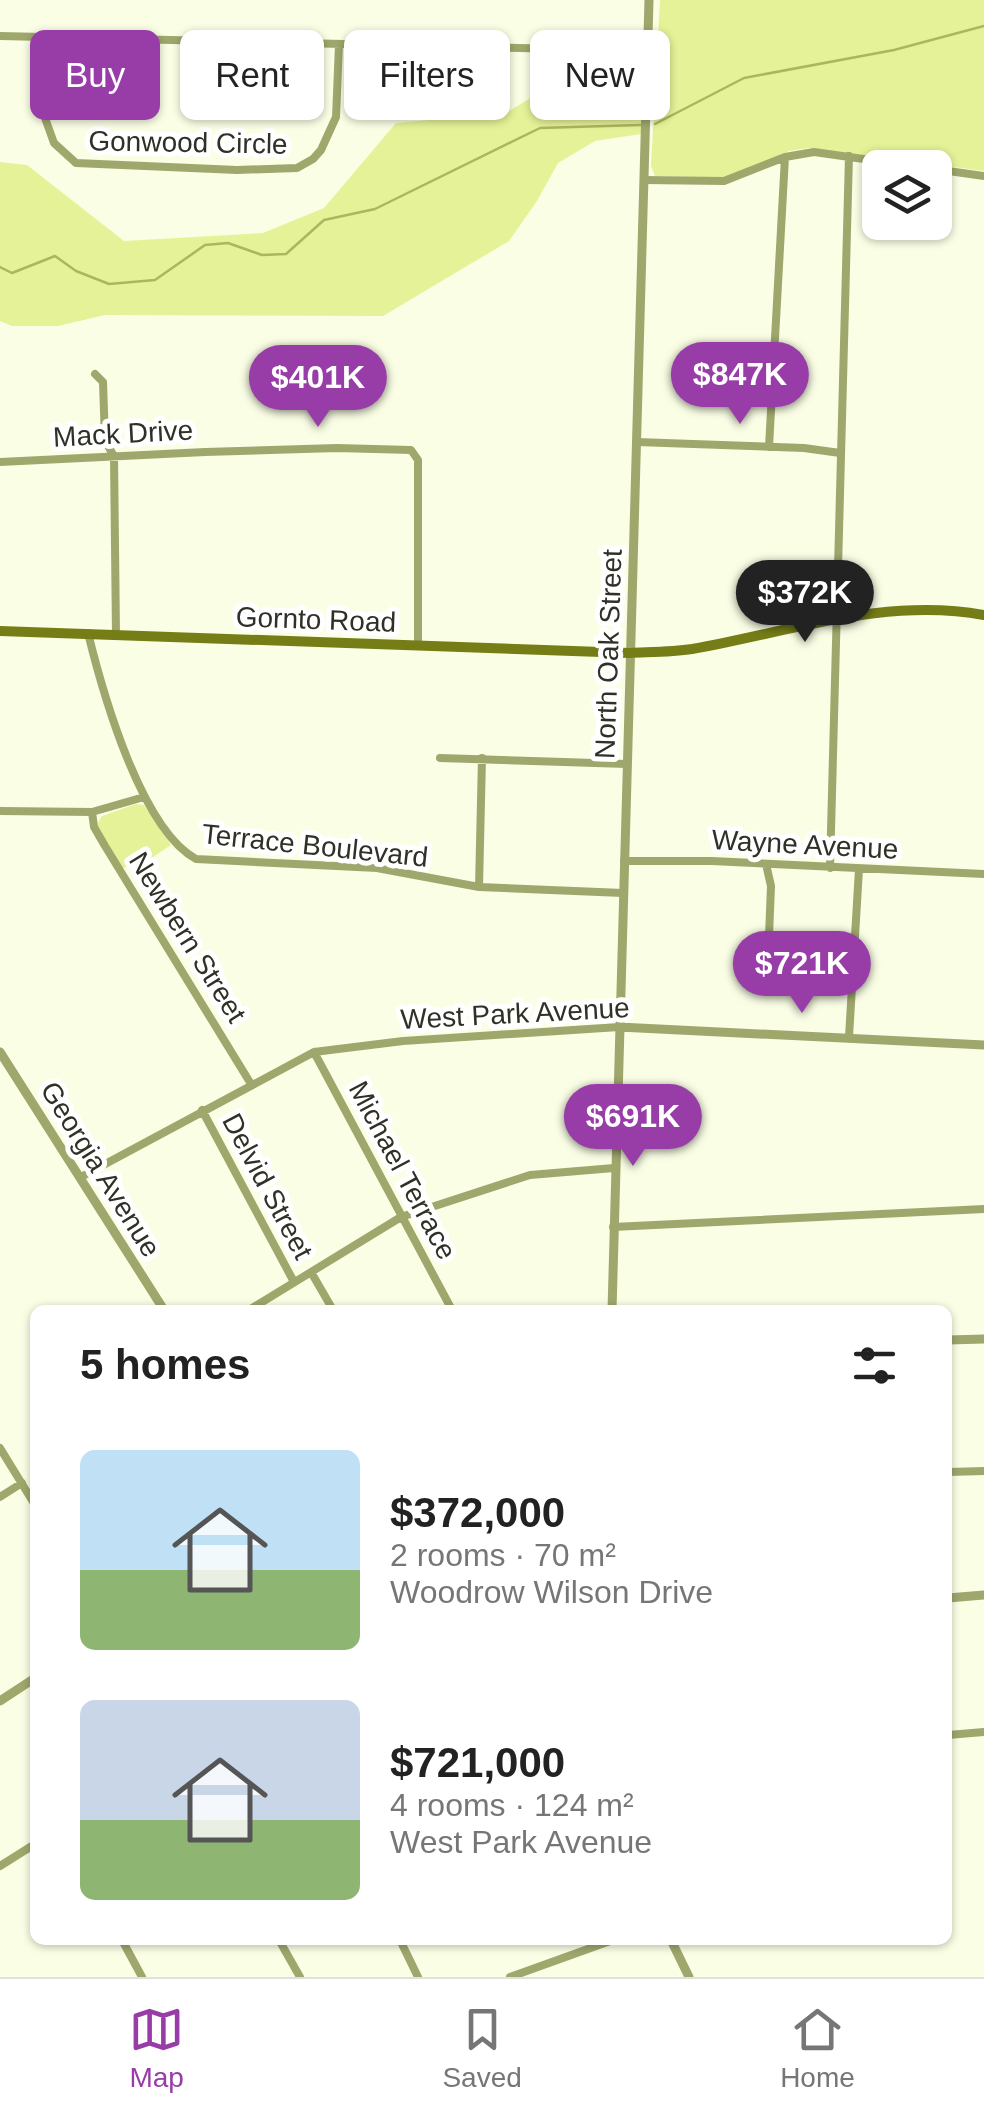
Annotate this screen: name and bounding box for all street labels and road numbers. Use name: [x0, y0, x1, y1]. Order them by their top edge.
street label: Gonwood Circle: [88, 125, 288, 160]
street label: Mack Drive: [52, 414, 194, 453]
street label: North Oak Street: [589, 548, 628, 760]
street label: Gornto Road: [235, 601, 397, 638]
street label: Terrace Boulevard: [200, 818, 430, 873]
street label: Wayne Avenue: [711, 824, 899, 865]
street label: Newbern Street: [123, 847, 252, 1028]
street label: West Park Avenue: [400, 992, 630, 1035]
street label: Georgia Avenue: [34, 1076, 167, 1262]
street label: Michael Terrace: [343, 1076, 463, 1265]
street label: Delvid Street: [216, 1108, 319, 1264]

